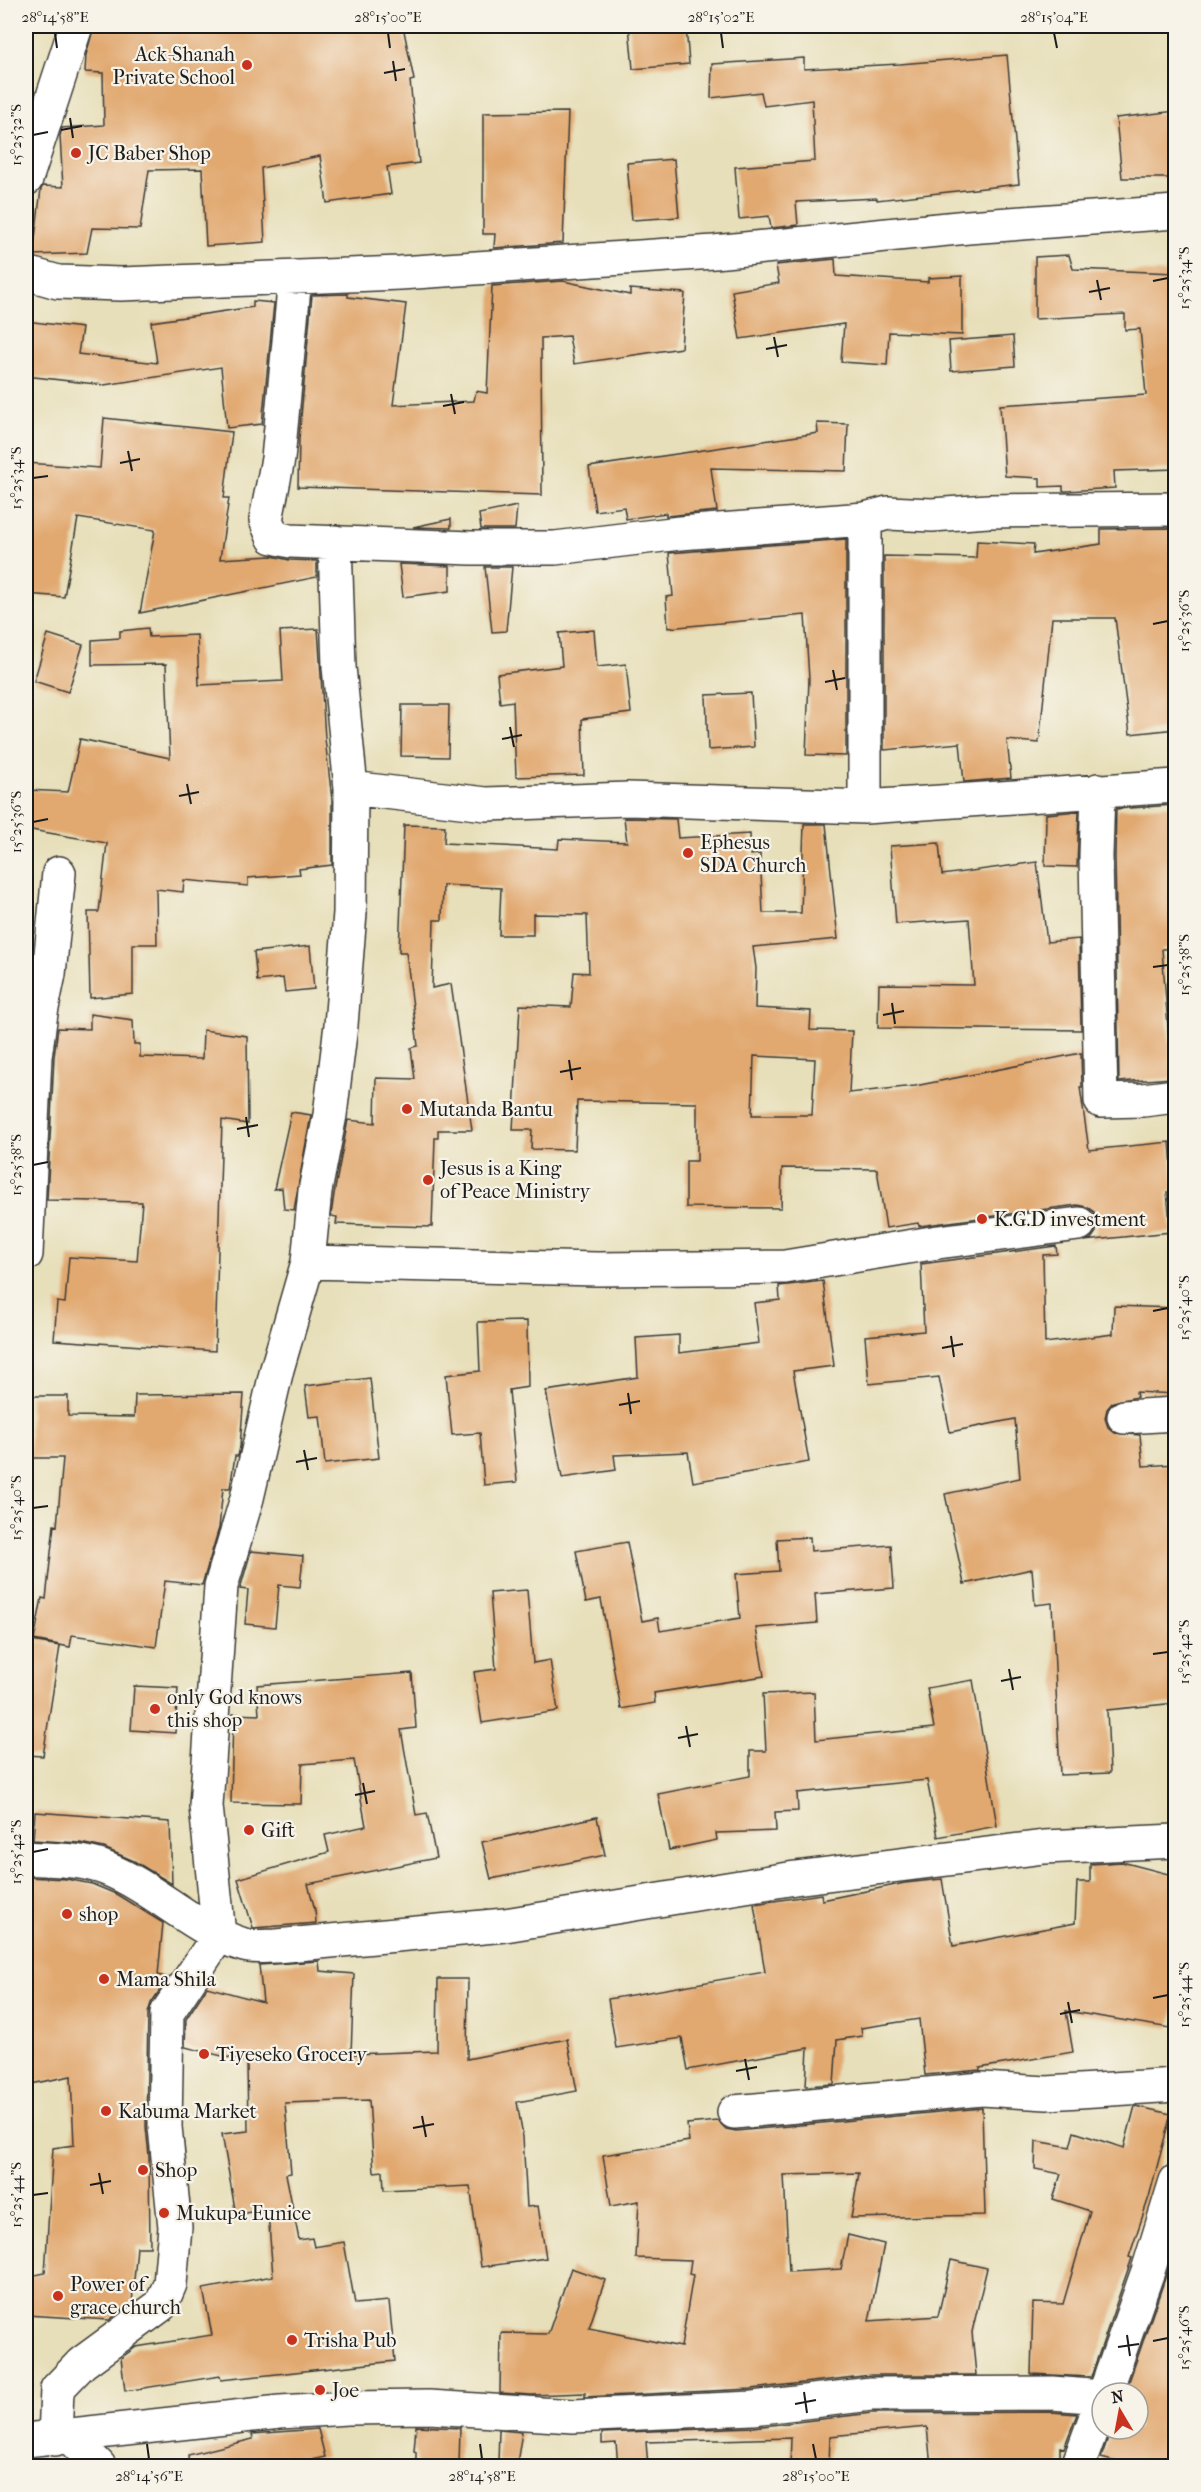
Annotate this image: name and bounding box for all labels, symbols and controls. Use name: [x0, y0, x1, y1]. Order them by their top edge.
text: 28°14'58"E: [21, 8, 89, 26]
text: 28°15'00"E: [354, 8, 422, 26]
text: 28°15'02"E: [688, 8, 754, 26]
text: 28°15'04"E: [1020, 8, 1088, 26]
place label: Ack-Shanah Private School: [113, 43, 236, 89]
marker: Ack-Shanah Private School: [240, 58, 254, 72]
text: 15°25'32"S: [7, 104, 25, 166]
place label: JC Baber Shop: [86, 142, 211, 165]
marker: JC Baber Shop: [69, 146, 83, 160]
text: 15°25'34"S: [1175, 246, 1193, 310]
text: 15°25'34"S: [7, 446, 25, 510]
text: 15°25'36"S: [1175, 589, 1193, 652]
text: 15°25'36"S: [7, 790, 25, 853]
place label: Ephesus SDA Church: [700, 831, 807, 877]
marker: Ephesus SDA Church: [681, 846, 695, 860]
text: 15°25'38"S: [1175, 934, 1193, 996]
place label: Mutanda Bantu: [419, 1098, 554, 1121]
marker: Mutanda Bantu: [400, 1102, 414, 1116]
text: 15°25'38"S: [7, 1134, 25, 1196]
place label: Jesus is a King of Peace Ministry: [438, 1157, 591, 1203]
marker: Jesus is a King of Peace Ministry: [421, 1173, 435, 1187]
place label: K.G.D investment: [994, 1208, 1146, 1231]
marker: K.G.D investment: [975, 1212, 989, 1226]
text: 15°25'40"S: [1175, 1275, 1193, 1341]
text: 15°25'40"S: [7, 1475, 25, 1541]
text: 15°25'42"S: [1175, 1619, 1193, 1684]
place label: only God knows this shop: [167, 1686, 302, 1732]
marker: only God knows this shop: [148, 1702, 162, 1716]
text: 15°25'42"S: [7, 1819, 25, 1884]
place label: Gift: [261, 1819, 295, 1842]
marker: Gift: [242, 1823, 256, 1837]
place label: shop: [79, 1903, 119, 1926]
marker: shop: [60, 1907, 74, 1921]
text: 15°25'44"S: [1175, 1962, 1193, 2028]
place label: Mama Shila: [116, 1968, 217, 1991]
marker: Mama Shila: [97, 1972, 111, 1986]
place label: Tiyeseko Grocery: [216, 2043, 368, 2066]
marker: Tiyeseko Grocery: [197, 2047, 211, 2061]
place label: Kabuma Market: [118, 2100, 257, 2123]
marker: Kabuma Market: [99, 2104, 113, 2118]
place label: Shop: [155, 2159, 198, 2182]
text: 15°25'44"S: [7, 2162, 25, 2228]
marker: Shop: [136, 2163, 150, 2177]
place label: Mukupa Eunice: [176, 2202, 311, 2225]
marker: Mukupa Eunice: [157, 2206, 171, 2220]
place label: Power of grace church: [70, 2273, 182, 2319]
marker: Power of grace church: [51, 2289, 65, 2303]
text: 15°25'46"S: [1175, 2305, 1193, 2371]
place label: Trisha Pub: [304, 2329, 396, 2352]
marker: Trisha Pub: [285, 2333, 299, 2347]
place label: Joe: [330, 2379, 359, 2402]
north arrow: [1090, 2381, 1150, 2441]
marker: Joe: [313, 2383, 327, 2397]
text: N: [1110, 2386, 1126, 2407]
text: 28°14'56"E: [115, 2467, 183, 2485]
text: 28°14'58"E: [448, 2467, 516, 2485]
text: 28°15'00"E: [782, 2467, 850, 2485]

